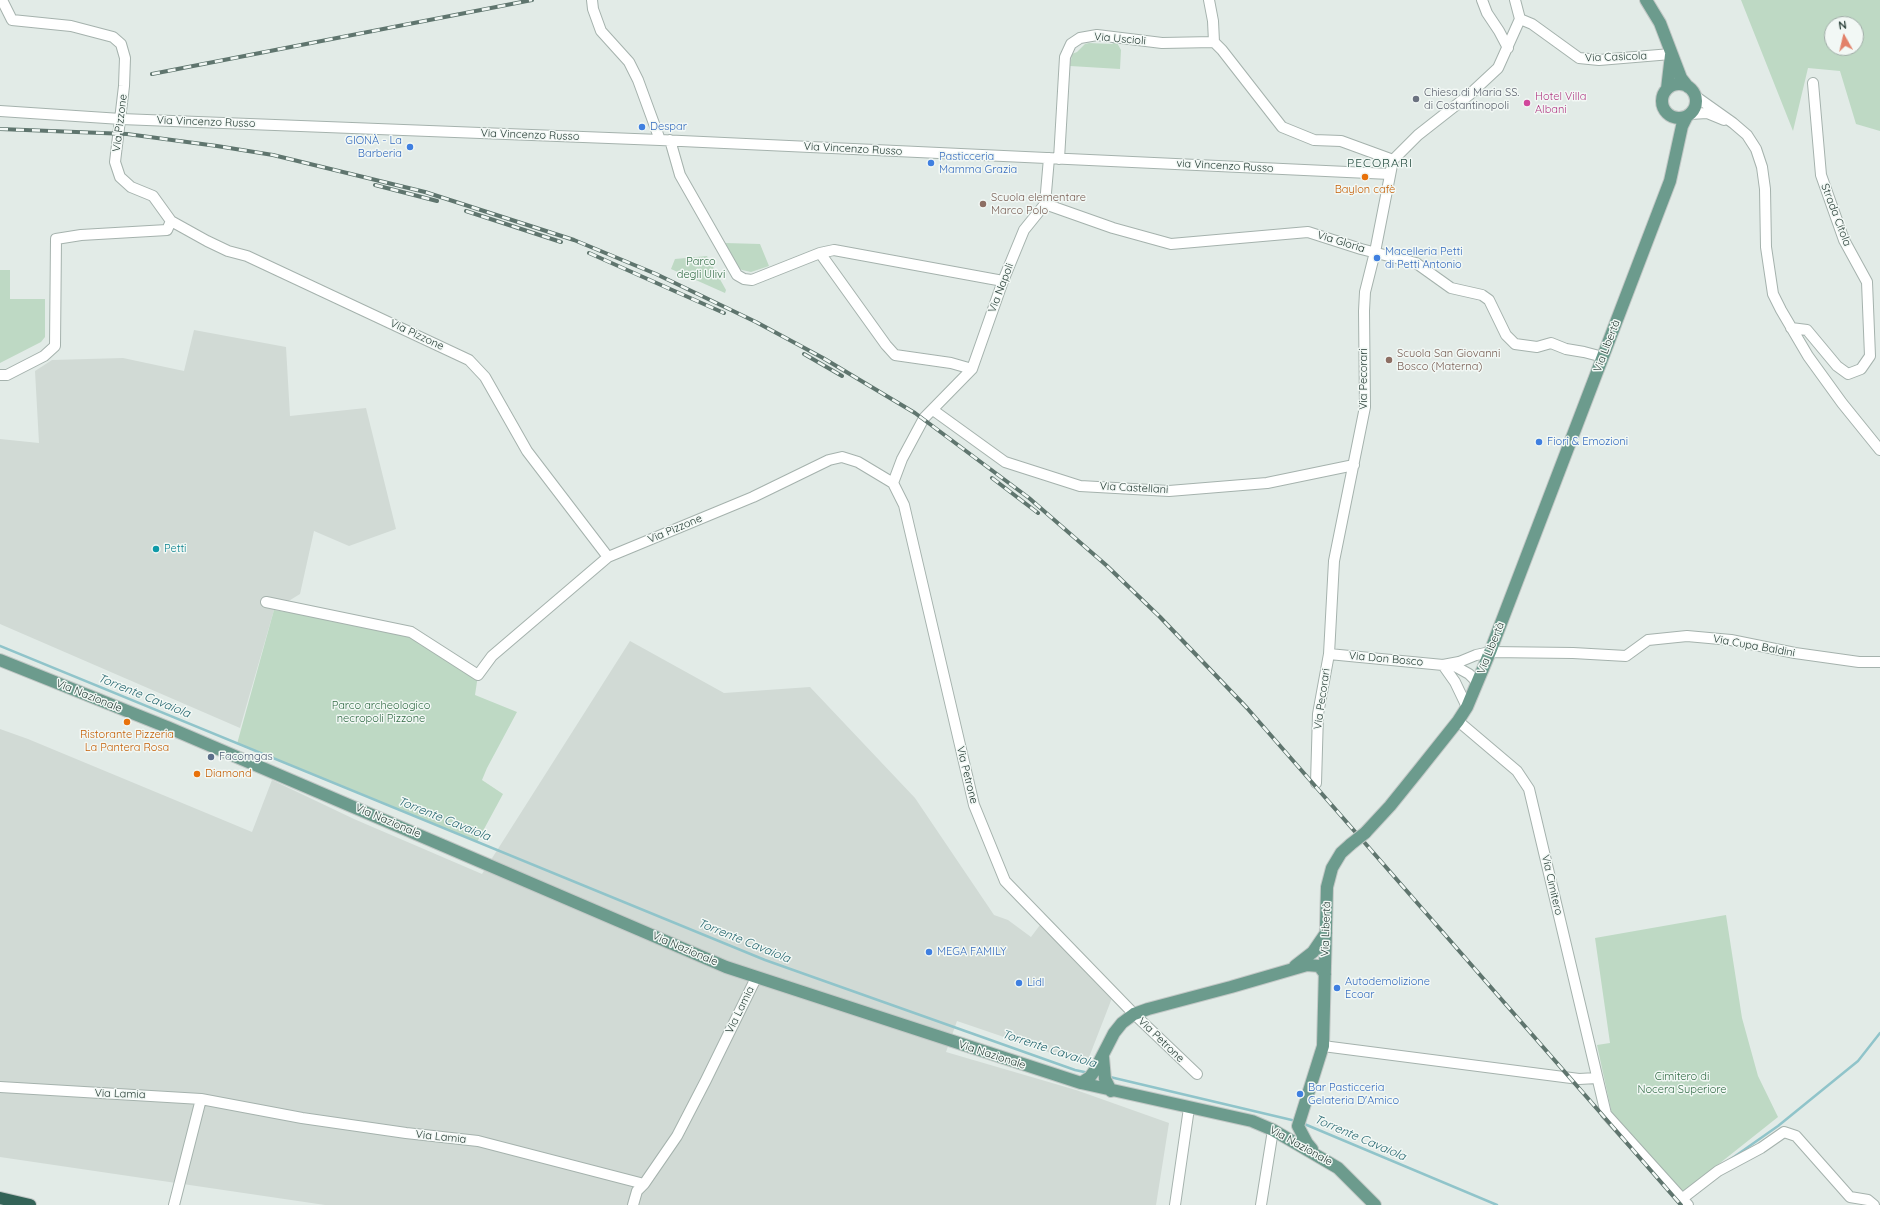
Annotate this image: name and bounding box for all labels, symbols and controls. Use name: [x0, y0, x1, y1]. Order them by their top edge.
north arrow: [1824, 16, 1864, 56]
text: N: [1837, 18, 1847, 33]
street label: Via Uscioli: [1094, 30, 1146, 48]
street label: Via Casicola: [1585, 49, 1647, 65]
place label: Chiesa di Maria SS. di Costantinopoli: [1424, 86, 1519, 112]
place label: Hotel Villa Albani: [1535, 90, 1586, 116]
street label: Via Pizzone: [110, 93, 130, 153]
marker: Chiesa di Maria SS. di Costantinopoli: [1411, 94, 1421, 104]
marker: Hotel Villa Albani: [1522, 98, 1532, 108]
street label: Via Vincenzo Russo: [156, 114, 256, 130]
place label: Despar: [650, 120, 687, 134]
marker: Despar: [637, 122, 647, 132]
street label: Via Vincenzo Russo: [480, 127, 580, 143]
place label: GIONÀ - La Barberia: [345, 134, 402, 160]
street label: Via Vincenzo Russo: [803, 140, 903, 158]
marker: GIONÀ - La Barberia: [405, 142, 415, 152]
place label: Pasticceria Mamma Grazia: [939, 150, 1017, 176]
district label: PECORARI: [1347, 156, 1413, 170]
street label: via Vincenzo Russo: [1176, 157, 1274, 175]
marker: Pasticceria Mamma Grazia: [926, 158, 936, 168]
marker: Baylon cafè: [1360, 172, 1370, 182]
street label: Strada Citola: [1818, 182, 1854, 248]
place label: Baylon cafè: [1335, 183, 1395, 197]
place label: Scuola elementare Marco Polo: [991, 191, 1086, 217]
marker: Scuola elementare Marco Polo: [978, 199, 988, 209]
street label: Via Gloria: [1315, 228, 1367, 256]
place label: Macelleria Petti di Petti Antonio: [1385, 245, 1463, 271]
marker: Macelleria Petti di Petti Antonio: [1372, 253, 1382, 263]
park label: Parco degli Ulivi: [677, 255, 725, 281]
street label: Via Napoli: [985, 261, 1017, 315]
street label: Via Pizzone: [388, 317, 446, 353]
street label: Via Libertà: [1591, 318, 1623, 374]
place label: Scuola San Giovanni Bosco (Materna): [1397, 347, 1500, 373]
street label: Via Pecorari: [1357, 348, 1371, 410]
marker: Scuola San Giovanni Bosco (Materna): [1384, 355, 1394, 365]
place label: Fiori & Emozioni: [1547, 435, 1628, 449]
marker: Fiori & Emozioni: [1534, 437, 1544, 447]
street label: Via Castellani: [1099, 480, 1169, 496]
street label: Via Pizzone: [646, 512, 704, 546]
place label: Petti: [164, 542, 186, 556]
marker: Petti: [151, 544, 161, 554]
street label: Via Libertà: [1475, 620, 1507, 676]
street label: Via Cupa Baldini: [1712, 632, 1796, 660]
street label: Via Don Bosco: [1348, 649, 1424, 669]
street label: Via Pecorari: [1311, 668, 1333, 730]
water label: Torrente Cavaiola: [96, 671, 192, 721]
street label: Via Nazionale: [54, 677, 124, 715]
park label: Parco archeologico necropoli Pizzone: [332, 699, 430, 725]
marker: Ristorante Pizzeria La Pantera Rosa: [122, 717, 132, 727]
place label: Ristorante Pizzeria La Pantera Rosa: [80, 728, 174, 754]
street label: Via Petrone: [953, 745, 981, 805]
place label: Facomgas: [219, 750, 273, 764]
marker: Facomgas: [206, 752, 216, 762]
place label: Diamond: [205, 767, 252, 781]
marker: Diamond: [192, 769, 202, 779]
water label: Torrente Cavaiola: [396, 794, 492, 844]
street label: Via Nazionale: [353, 801, 423, 841]
street label: Via Cimitero: [1539, 853, 1565, 917]
street label: Via Libertà: [1318, 901, 1334, 957]
water label: Torrente Cavaiola: [696, 916, 792, 966]
street label: Via Nazionale: [650, 929, 720, 969]
place label: MEGA FAMILY: [937, 945, 1006, 959]
marker: MEGA FAMILY: [924, 947, 934, 957]
place label: Autodemolizione Ecoar: [1345, 975, 1430, 1001]
place label: Lidl: [1027, 976, 1044, 990]
marker: Lidl: [1014, 978, 1024, 988]
marker: Autodemolizione Ecoar: [1332, 983, 1342, 993]
street label: Via Lamia: [723, 984, 757, 1036]
street label: Via Petrone: [1135, 1015, 1187, 1065]
water label: Torrente Cavaiola: [1000, 1027, 1098, 1071]
street label: Via Nazionale: [957, 1038, 1027, 1072]
park label: Cimitero di Nocera Superiore: [1637, 1070, 1727, 1096]
place label: Bar Pasticceria Gelateria D'Amico: [1308, 1081, 1399, 1107]
street label: Via Lamia: [94, 1087, 146, 1101]
marker: Bar Pasticceria Gelateria D'Amico: [1295, 1089, 1305, 1099]
water label: Torrente Cavaiola: [1312, 1112, 1408, 1164]
street label: Via Nazionale: [1267, 1123, 1335, 1169]
street label: Via Lamia: [415, 1128, 467, 1146]

